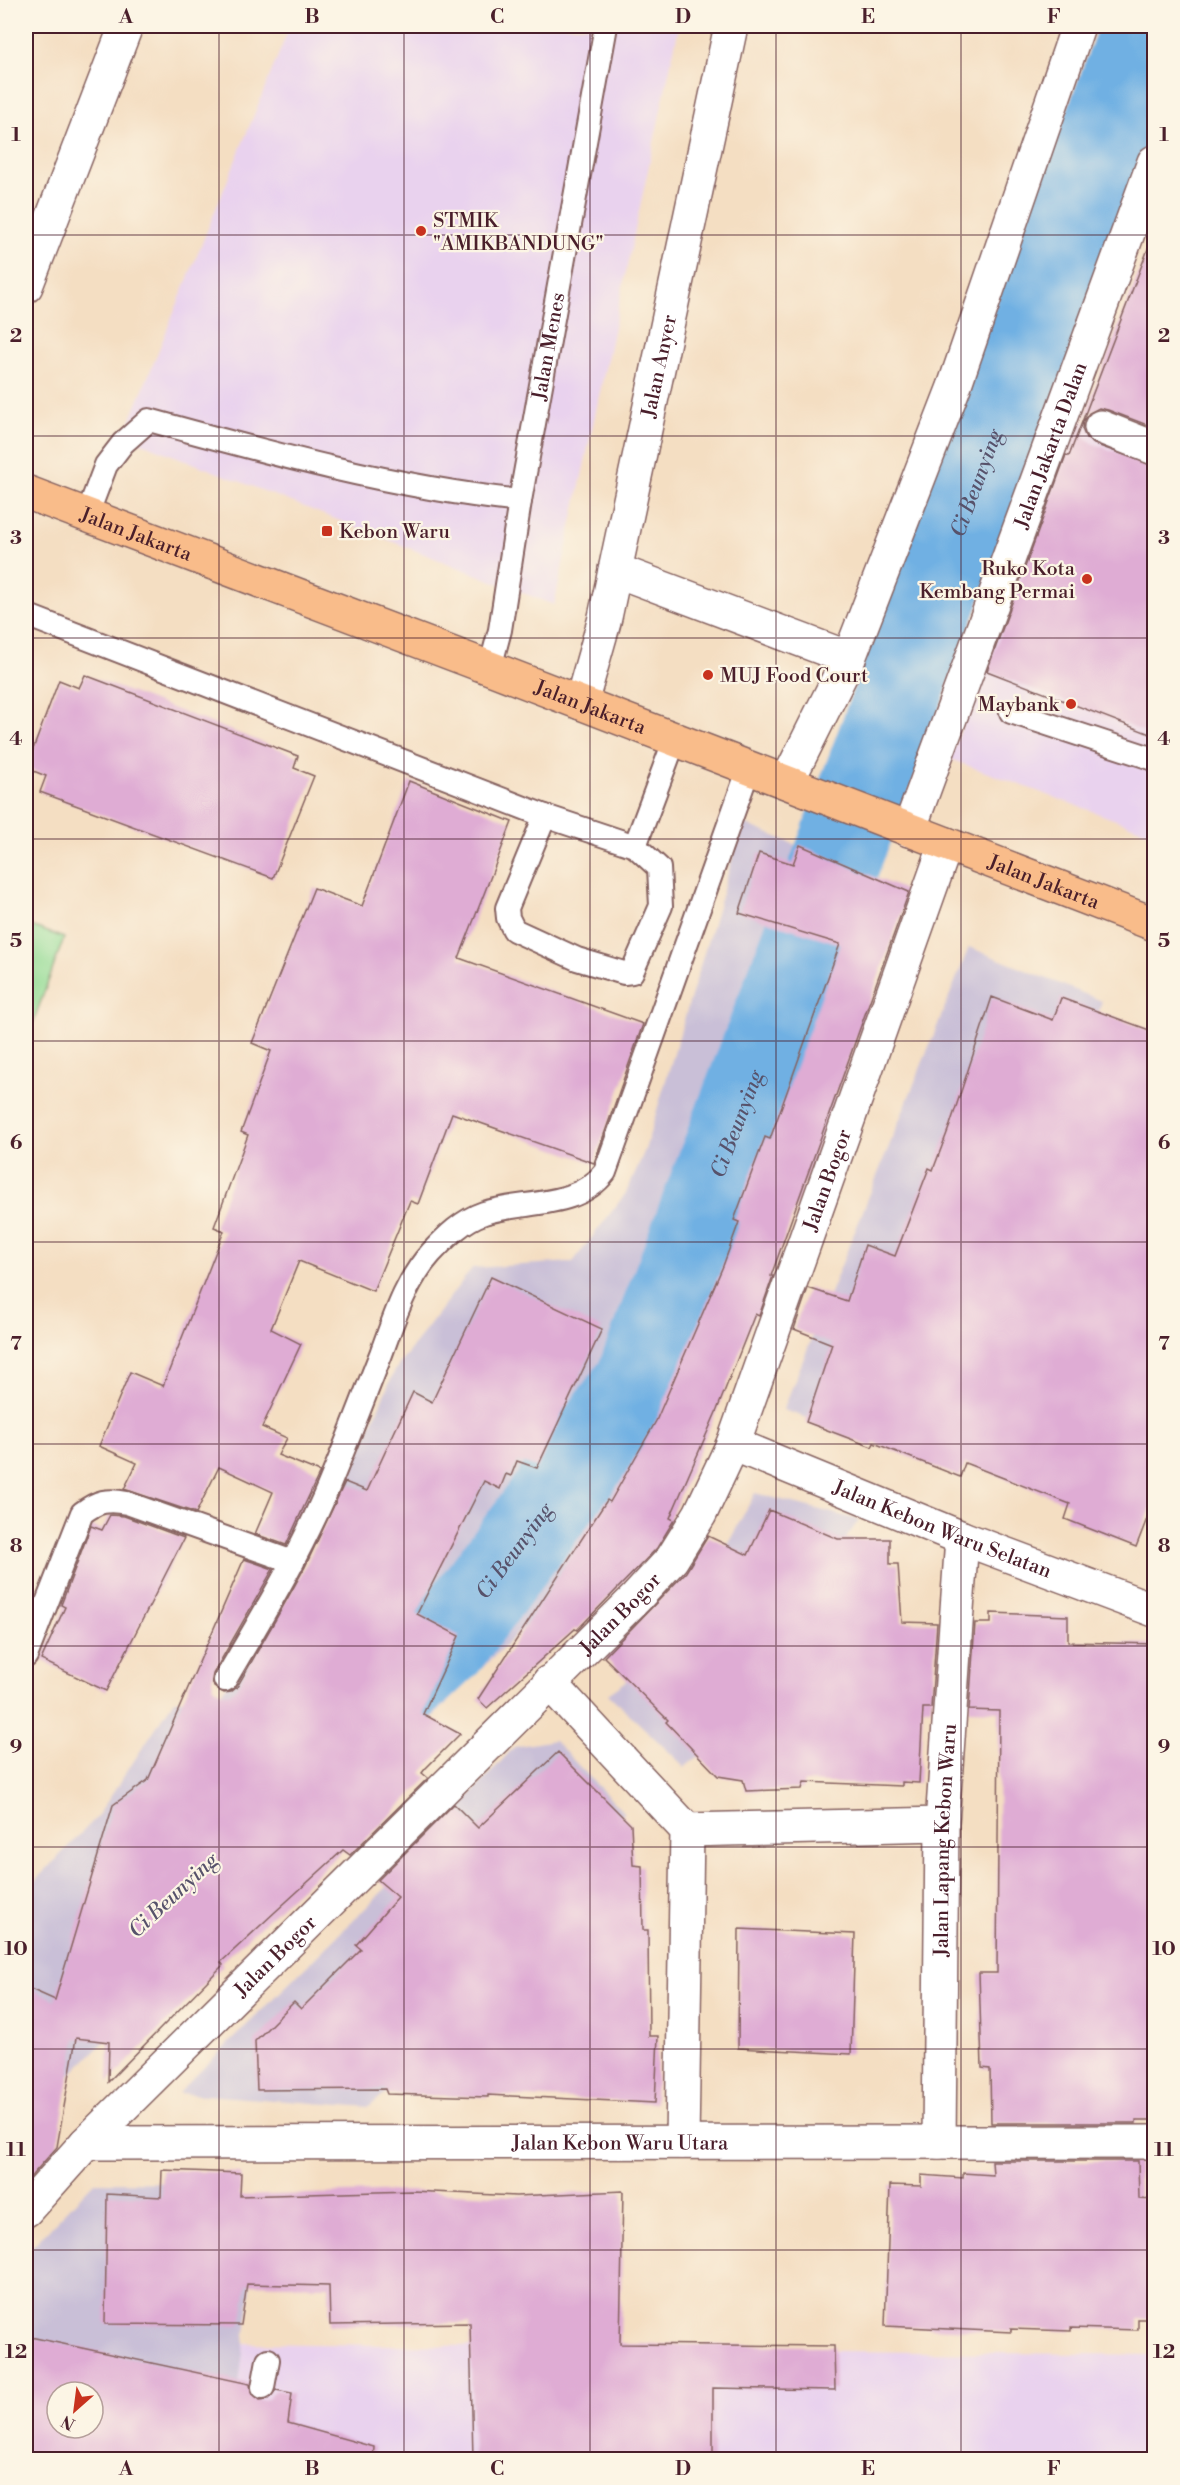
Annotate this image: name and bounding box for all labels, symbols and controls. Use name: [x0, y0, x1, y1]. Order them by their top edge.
text: A: [118, 5, 134, 30]
text: B: [304, 5, 320, 30]
text: C: [490, 5, 504, 30]
text: D: [675, 5, 691, 30]
text: E: [861, 5, 875, 30]
text: F: [1047, 5, 1061, 30]
text: 1: [11, 123, 21, 148]
text: 1: [1159, 123, 1169, 148]
place label: STMIK "AMIKBANDUNG": [433, 209, 603, 257]
marker: STMIK "AMIKBANDUNG": [414, 224, 428, 238]
street label: Jalan Menes: [527, 291, 572, 404]
street label: Jalan Anyer: [637, 312, 683, 421]
text: 2: [10, 324, 22, 349]
text: 2: [1158, 324, 1170, 349]
street label: Jalan Jakarta Dalan: [1009, 359, 1093, 533]
water label: Ci Beunying: [945, 425, 1009, 541]
street label: Jalan Jakarta: [76, 502, 196, 568]
place label: Kebon Waru: [339, 520, 450, 545]
marker: Kebon Waru: [320, 524, 334, 538]
text: 3: [10, 526, 22, 551]
text: 3: [1158, 526, 1170, 551]
place label: Ruko Kota Kembang Permai: [919, 557, 1076, 605]
marker: Ruko Kota Kembang Permai: [1080, 572, 1094, 586]
place label: MUJ Food Court: [720, 664, 868, 689]
marker: MUJ Food Court: [701, 668, 715, 682]
street label: Jalan Jakarta: [530, 675, 650, 741]
place label: Maybank: [978, 693, 1061, 718]
marker: Maybank: [1064, 697, 1078, 711]
text: 4: [9, 727, 23, 752]
text: 4: [1157, 727, 1171, 752]
street label: Jalan Jakarta: [983, 850, 1103, 916]
text: 5: [10, 929, 22, 954]
text: 5: [1158, 929, 1170, 954]
water label: Ci Beunying: [705, 1066, 770, 1182]
street label: Jalan Bogor: [798, 1126, 858, 1236]
text: 6: [10, 1131, 23, 1156]
text: 6: [1158, 1131, 1171, 1156]
text: 7: [10, 1332, 22, 1357]
text: 7: [1158, 1332, 1170, 1357]
street label: Jalan Kebon Waru Selatan: [828, 1475, 1055, 1584]
water label: Ci Beunying: [471, 1497, 560, 1605]
text: 8: [10, 1534, 23, 1559]
text: 8: [1158, 1534, 1171, 1559]
street label: Jalan Bogor: [574, 1568, 667, 1662]
street label: Jalan Lapang Kebon Waru: [930, 1722, 963, 1958]
text: 9: [10, 1735, 22, 1760]
text: 9: [1158, 1735, 1170, 1760]
water label: Ci Beunying: [124, 1847, 225, 1944]
street label: Jalan Bogor: [229, 1910, 323, 2004]
text: 10: [4, 1937, 28, 1962]
text: 10: [1152, 1937, 1176, 1962]
street label: Jalan Kebon Waru Utara: [511, 2131, 729, 2157]
text: 11: [6, 2138, 26, 2163]
text: 11: [1154, 2138, 1174, 2163]
text: 12: [5, 2340, 27, 2365]
text: 12: [1153, 2340, 1175, 2365]
north arrow: [45, 2380, 105, 2440]
text: N: [58, 2410, 79, 2434]
text: A: [118, 2457, 134, 2482]
text: B: [304, 2457, 320, 2482]
text: C: [490, 2457, 504, 2482]
text: D: [675, 2457, 691, 2482]
text: E: [861, 2457, 875, 2482]
text: F: [1047, 2457, 1061, 2482]

